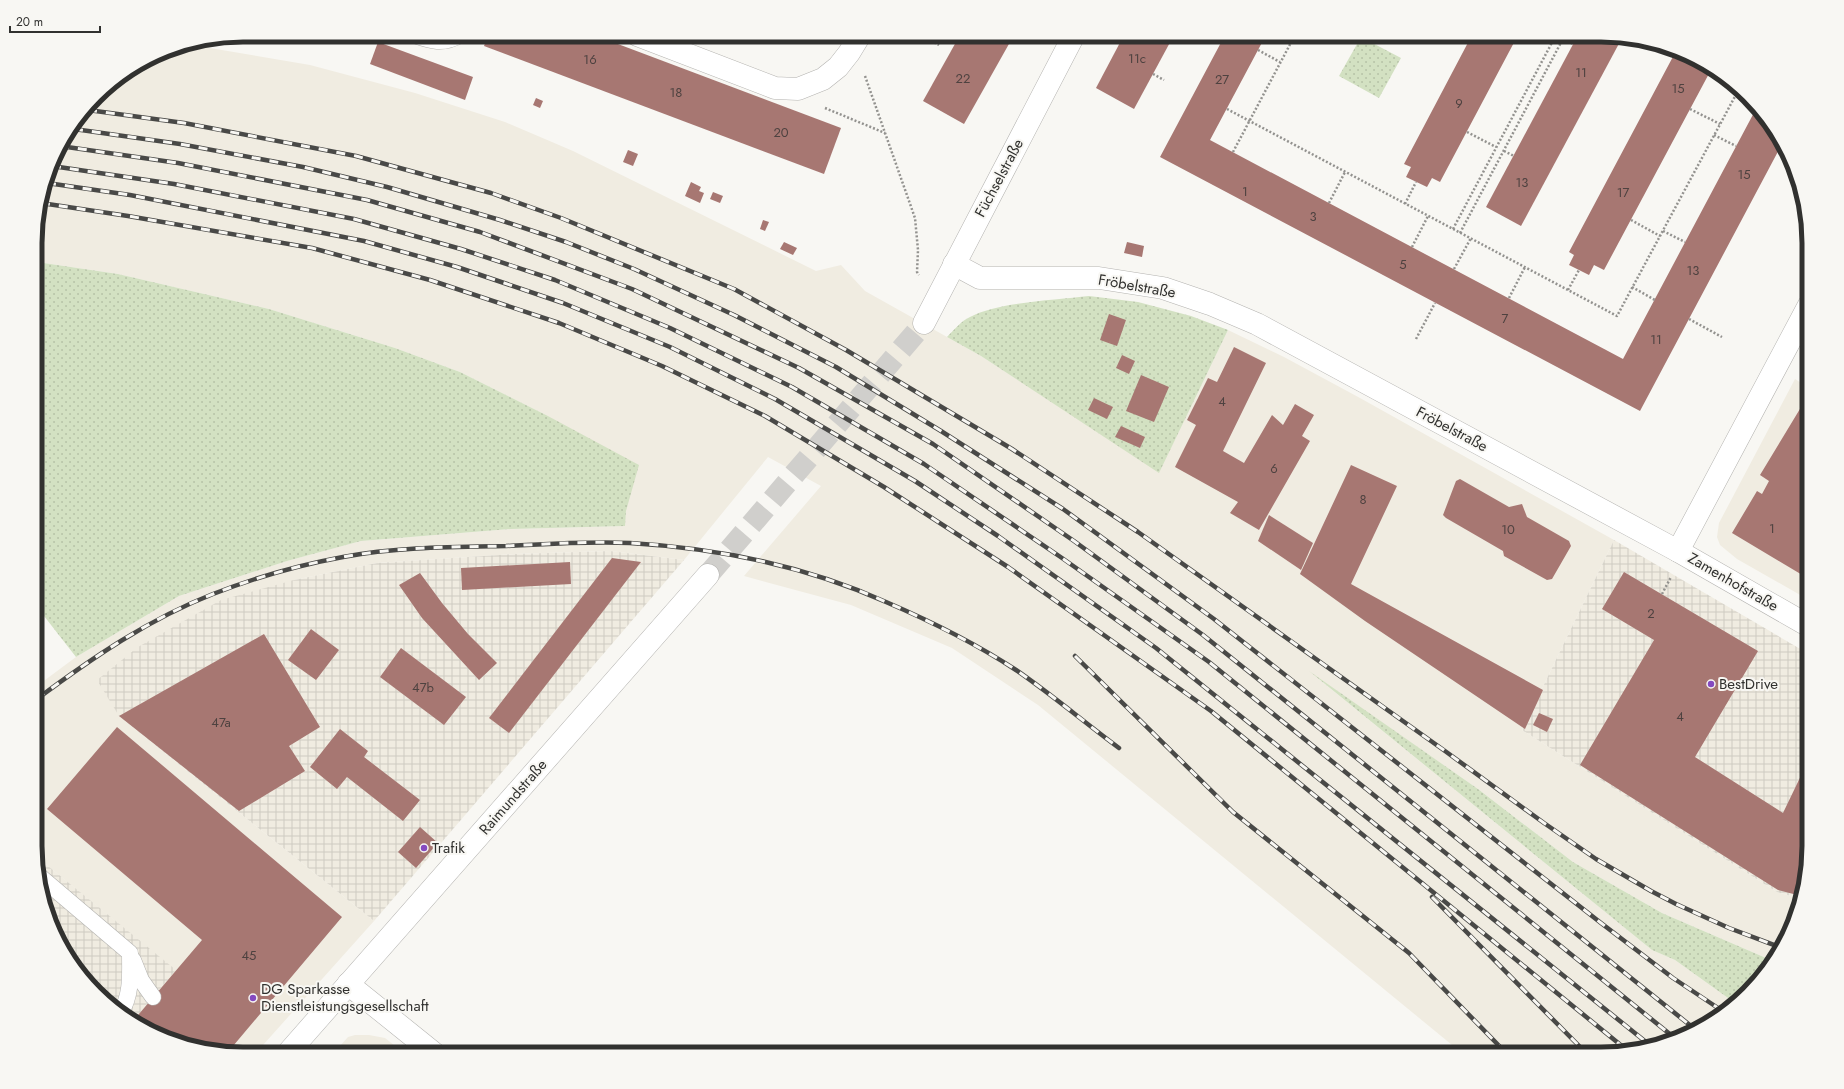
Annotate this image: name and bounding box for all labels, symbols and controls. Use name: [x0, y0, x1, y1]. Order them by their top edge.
scale bar: [10, 8, 100, 34]
text: 20 m: [16, 13, 43, 31]
house number: 11c: [1128, 49, 1146, 68]
house number: 16: [583, 50, 597, 69]
house number: 11: [1575, 63, 1587, 82]
house number: 22: [956, 69, 970, 88]
house number: 27: [1215, 70, 1229, 89]
house number: 15: [1671, 79, 1685, 98]
house number: 18: [670, 83, 682, 102]
house number: 9: [1455, 94, 1463, 113]
house number: 20: [773, 123, 789, 142]
street label: Füchselstraße: [969, 135, 1029, 221]
house number: 15: [1737, 165, 1751, 184]
house number: 13: [1516, 173, 1528, 192]
house number: 1: [1242, 182, 1248, 201]
house number: 17: [1617, 183, 1630, 202]
house number: 3: [1309, 207, 1317, 226]
house number: 5: [1399, 255, 1407, 274]
house number: 13: [1687, 261, 1699, 280]
street label: Fröbelstraße: [1097, 268, 1178, 304]
house number: 7: [1502, 309, 1509, 328]
house number: 11: [1650, 330, 1662, 349]
house number: 4: [1218, 392, 1226, 411]
street label: Fröbelstraße: [1412, 401, 1492, 457]
house number: 6: [1270, 459, 1278, 478]
house number: 8: [1359, 490, 1367, 509]
house number: 1: [1769, 519, 1775, 538]
house number: 10: [1501, 520, 1515, 539]
street label: Zamenhofstraße: [1684, 547, 1783, 617]
house number: 2: [1647, 604, 1655, 623]
place label: BestDrive: [1719, 673, 1778, 695]
house number: 47b: [412, 678, 434, 697]
marker: BestDrive: [1706, 679, 1716, 689]
house number: 4: [1676, 707, 1684, 726]
house number: 47a: [211, 713, 231, 732]
street label: Raimundstraße: [474, 754, 552, 840]
place label: Trafik: [432, 837, 465, 859]
marker: Trafik: [419, 843, 429, 853]
house number: 45: [242, 946, 256, 965]
place label: DG Sparkasse Dienstleistungsgesellschaft: [261, 978, 429, 1017]
marker: DG Sparkasse Dienstleistungsgesellschaft: [248, 993, 258, 1003]

